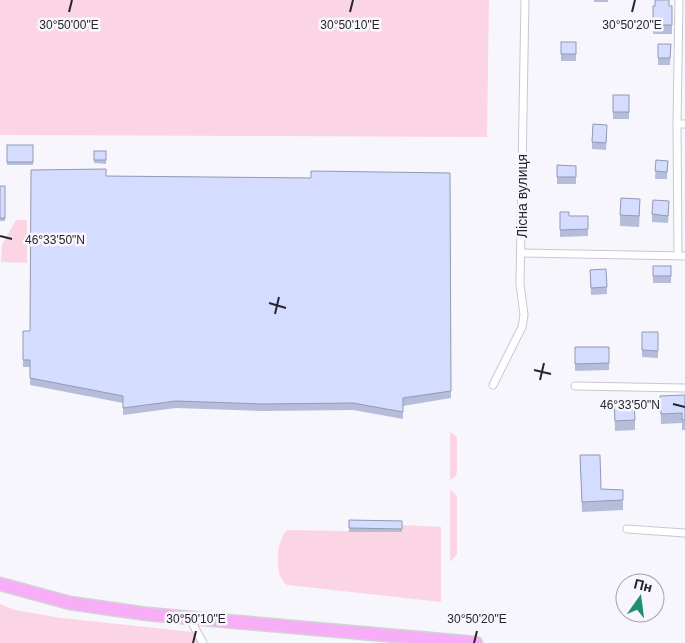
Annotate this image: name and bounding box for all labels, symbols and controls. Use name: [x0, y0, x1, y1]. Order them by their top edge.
text: 30°50'00"E: [39, 18, 99, 32]
text: 30°50'10"E: [320, 18, 380, 32]
text: 30°50'20"E: [602, 18, 662, 32]
street label: Лісна вулиця: [514, 154, 530, 238]
text: 46°33'50"N: [25, 233, 85, 247]
text: 46°33'50"N: [600, 398, 660, 412]
north arrow: [615, 573, 665, 623]
text: Пн: [632, 575, 654, 595]
text: 30°50'10"E: [166, 612, 226, 626]
text: 30°50'20"E: [447, 612, 507, 626]

